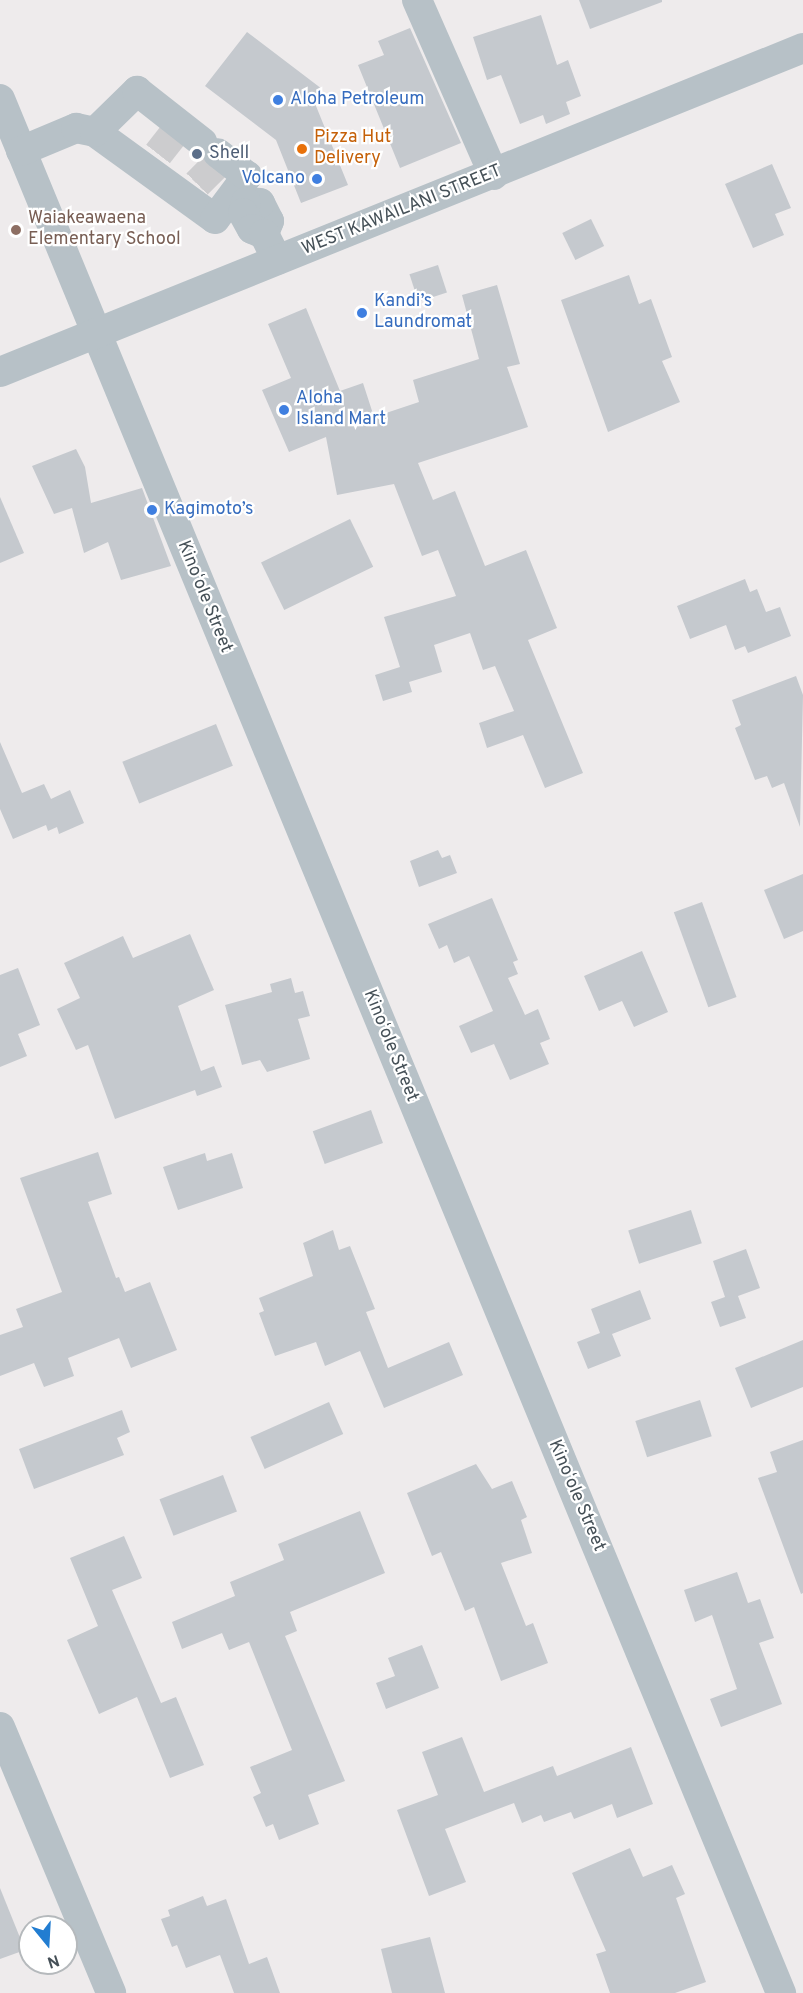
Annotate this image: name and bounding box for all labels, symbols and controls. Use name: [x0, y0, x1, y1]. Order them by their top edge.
place label: Aloha Petroleum: [290, 89, 424, 111]
marker: Aloha Petroleum: [271, 93, 285, 107]
place label: Pizza Hut Delivery: [314, 128, 391, 170]
marker: Pizza Hut Delivery: [295, 142, 309, 156]
place label: Shell: [209, 143, 249, 165]
marker: Shell: [190, 147, 204, 161]
street label: WEST KAWAILANI STREET: [299, 161, 505, 261]
place label: Volcano: [241, 168, 305, 190]
marker: Volcano: [310, 172, 324, 186]
place label: Waiakeawaena Elementary School: [28, 209, 181, 252]
marker: Waiakeawaena Elementary School: [9, 223, 23, 237]
place label: Kandi’s Laundromat: [374, 292, 472, 334]
marker: Kandi’s Laundromat: [355, 306, 369, 320]
place label: Aloha Island Mart: [296, 389, 386, 432]
marker: Aloha Island Mart: [277, 403, 291, 417]
place label: Kagimoto’s: [164, 499, 253, 521]
marker: Kagimoto’s: [145, 503, 159, 517]
street label: Kinoʻole Street: [172, 538, 236, 656]
street label: Kinoʻole Street: [358, 987, 422, 1105]
street label: Kinoʻole Street: [543, 1437, 609, 1555]
north arrow: [18, 1915, 78, 1975]
text: N: [44, 1949, 62, 1972]

